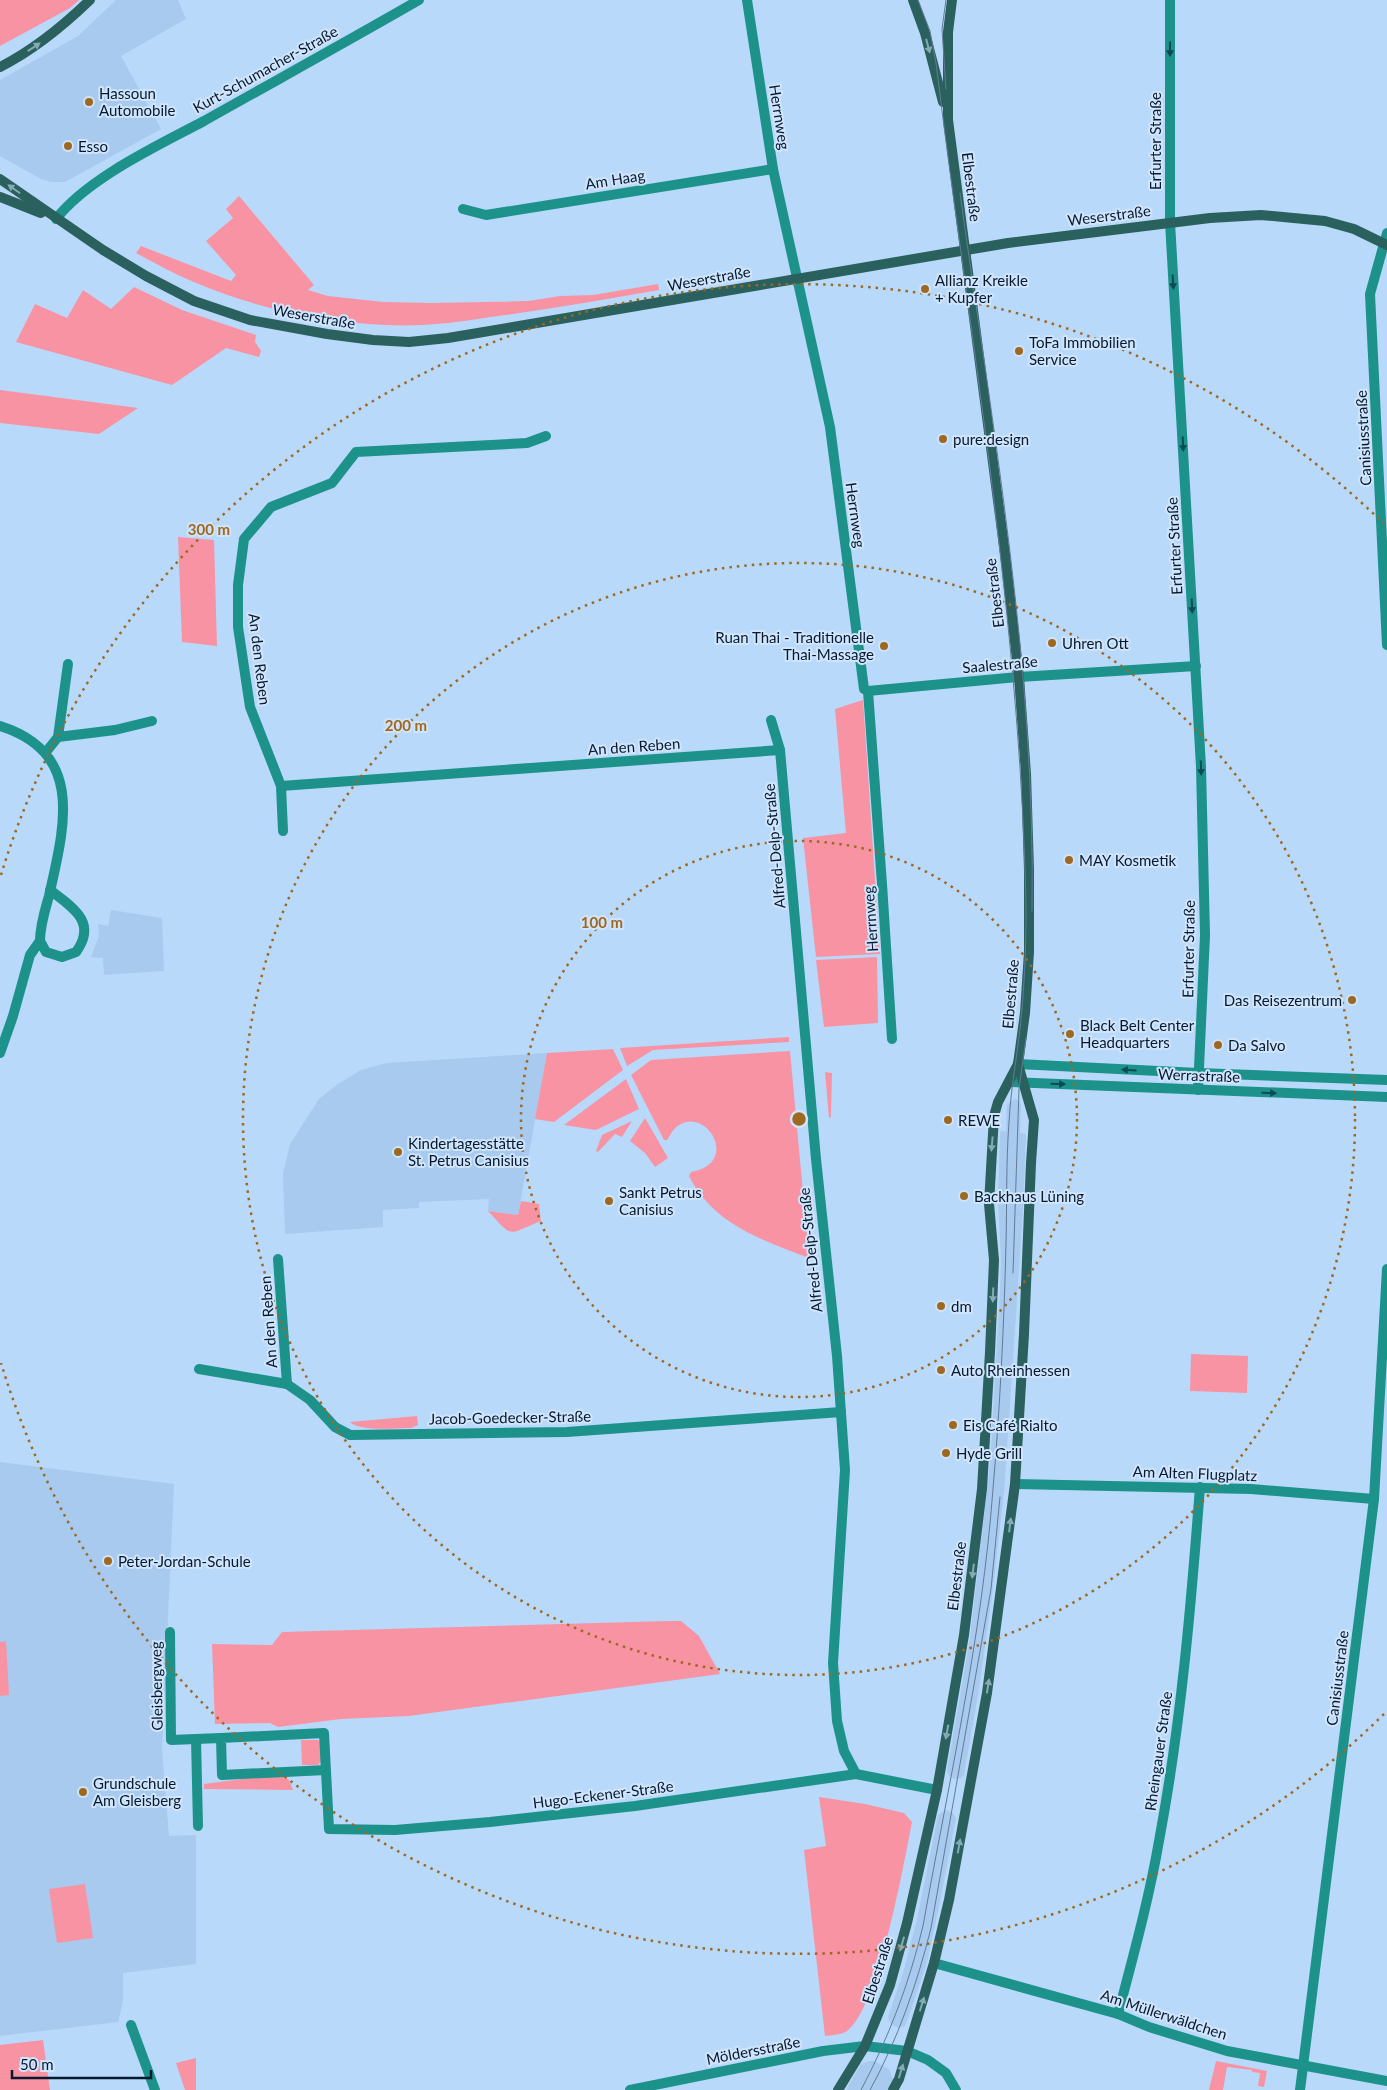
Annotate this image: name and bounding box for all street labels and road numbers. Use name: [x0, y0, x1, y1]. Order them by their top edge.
street label: Kurt-Schumacher-Straße: [189, 22, 341, 116]
street label: Herrnweg: [766, 83, 794, 151]
street label: Erfurter Straße: [1146, 92, 1164, 190]
street label: Elbestraße: [959, 151, 985, 223]
street label: Am Haag: [584, 165, 646, 193]
street label: Weserstraße: [1066, 201, 1152, 229]
street label: Weserstraße: [666, 262, 752, 294]
street label: Weserstraße: [271, 300, 357, 332]
street label: Canisiusstraße: [1352, 390, 1374, 486]
street label: Herrnweg: [843, 481, 870, 549]
street label: Erfurter Straße: [1162, 497, 1186, 595]
street label: Elbestraße: [981, 557, 1007, 629]
street label: An den Reben: [245, 612, 275, 706]
street label: Saalestraße: [962, 652, 1039, 676]
street label: An den Reben: [587, 734, 681, 758]
street label: Alfred-Delp-Straße: [760, 783, 788, 909]
street label: Herrnweg: [859, 885, 881, 952]
street label: Erfurter Straße: [1178, 900, 1198, 998]
street label: Elbestraße: [998, 958, 1022, 1030]
street label: Werrastraße: [1158, 1065, 1240, 1085]
street label: Alfred-Delp-Straße: [794, 1187, 826, 1313]
street label: An den Reben: [256, 1275, 280, 1369]
street label: Jacob-Goedecker-Straße: [429, 1407, 591, 1427]
street label: Am Alten Flugplatz: [1132, 1462, 1258, 1484]
street label: Elbestraße: [943, 1540, 969, 1612]
street label: Canisiusstraße: [1322, 1629, 1352, 1727]
street label: Gleisbergweg: [146, 1641, 166, 1731]
street label: Rheingauer Straße: [1141, 1690, 1175, 1812]
street label: Hugo-Eckener-Straße: [532, 1776, 674, 1812]
street label: Elbestraße: [858, 1934, 896, 2006]
street label: Am Müllerwäldchen: [1099, 1985, 1229, 2043]
street label: Möldersstraße: [705, 2032, 802, 2068]

